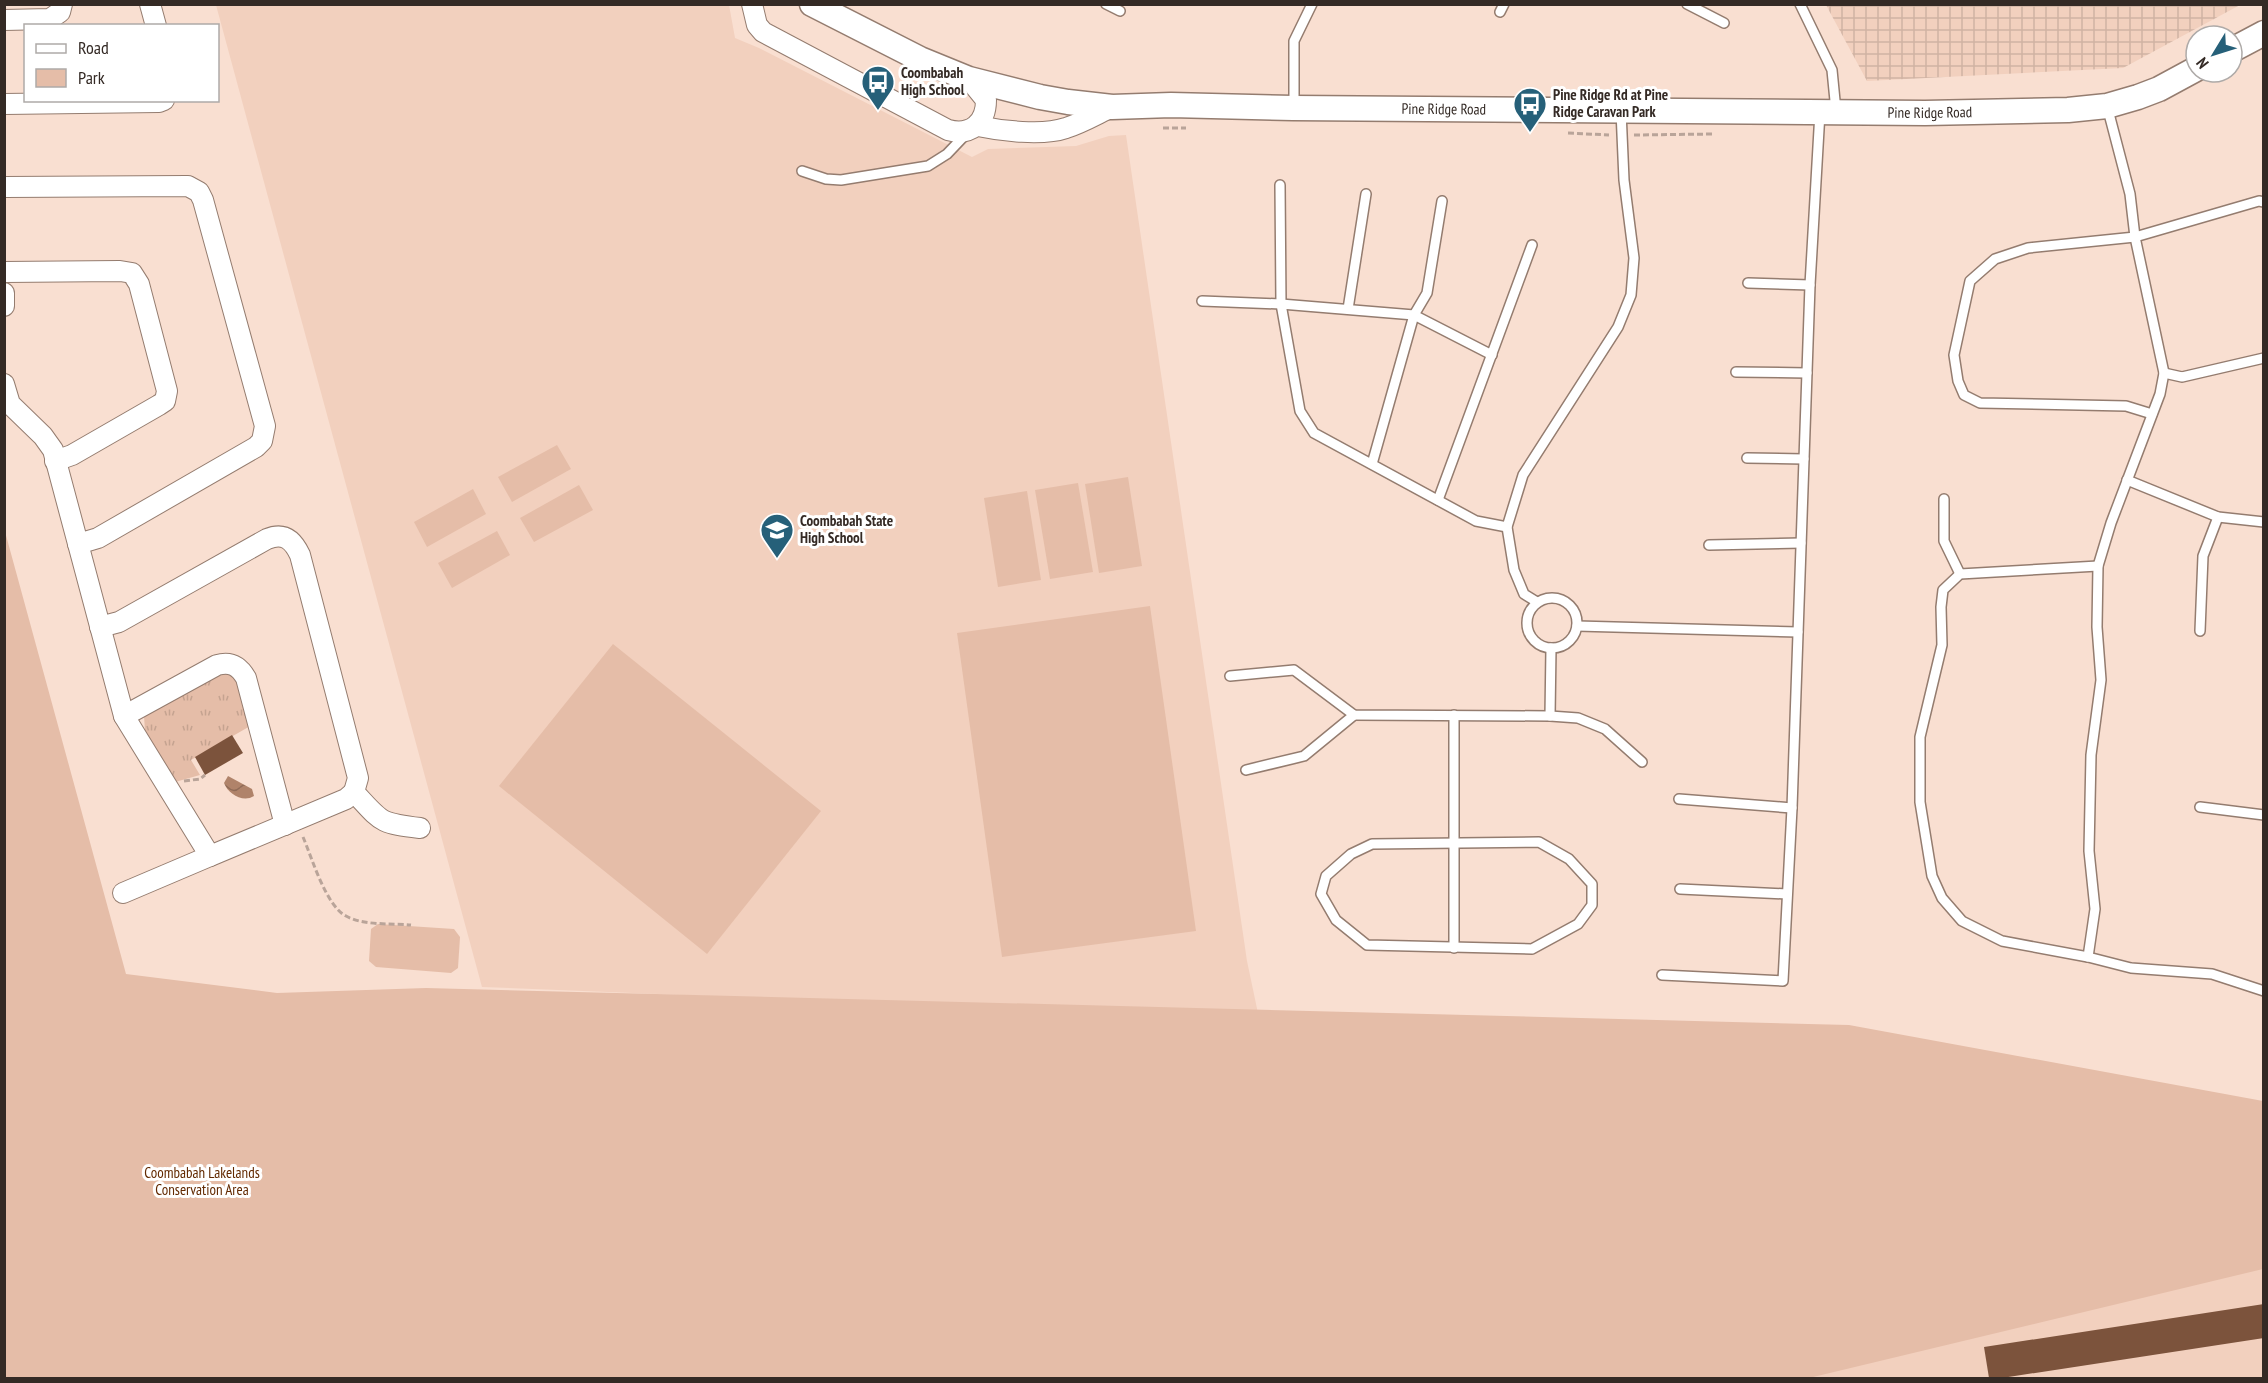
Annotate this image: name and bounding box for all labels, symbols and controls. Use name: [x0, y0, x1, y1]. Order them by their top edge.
legend: [24, 24, 219, 102]
north arrow: [2184, 24, 2244, 84]
text: Road: [78, 36, 109, 59]
text: N: [2192, 54, 2213, 73]
place label: Coombabah High School: [901, 63, 965, 99]
bus stop icon: Coombabah High School: [860, 64, 896, 111]
text: Park: [78, 66, 105, 89]
place label: Pine Ridge Rd at Pine Ridge Caravan Park: [1553, 85, 1668, 121]
bus stop icon: Pine Ridge Rd at Pine Ridge Caravan Park: [1512, 86, 1548, 133]
street label: Pine Ridge Road: [1402, 99, 1486, 119]
street label: Pine Ridge Road: [1888, 102, 1972, 122]
place label: Coombabah State High School: [800, 511, 893, 547]
school or university icon: Coombabah State High School: [759, 512, 795, 559]
park label: Coombabah Lakelands Conservation Area: [144, 1163, 260, 1199]

